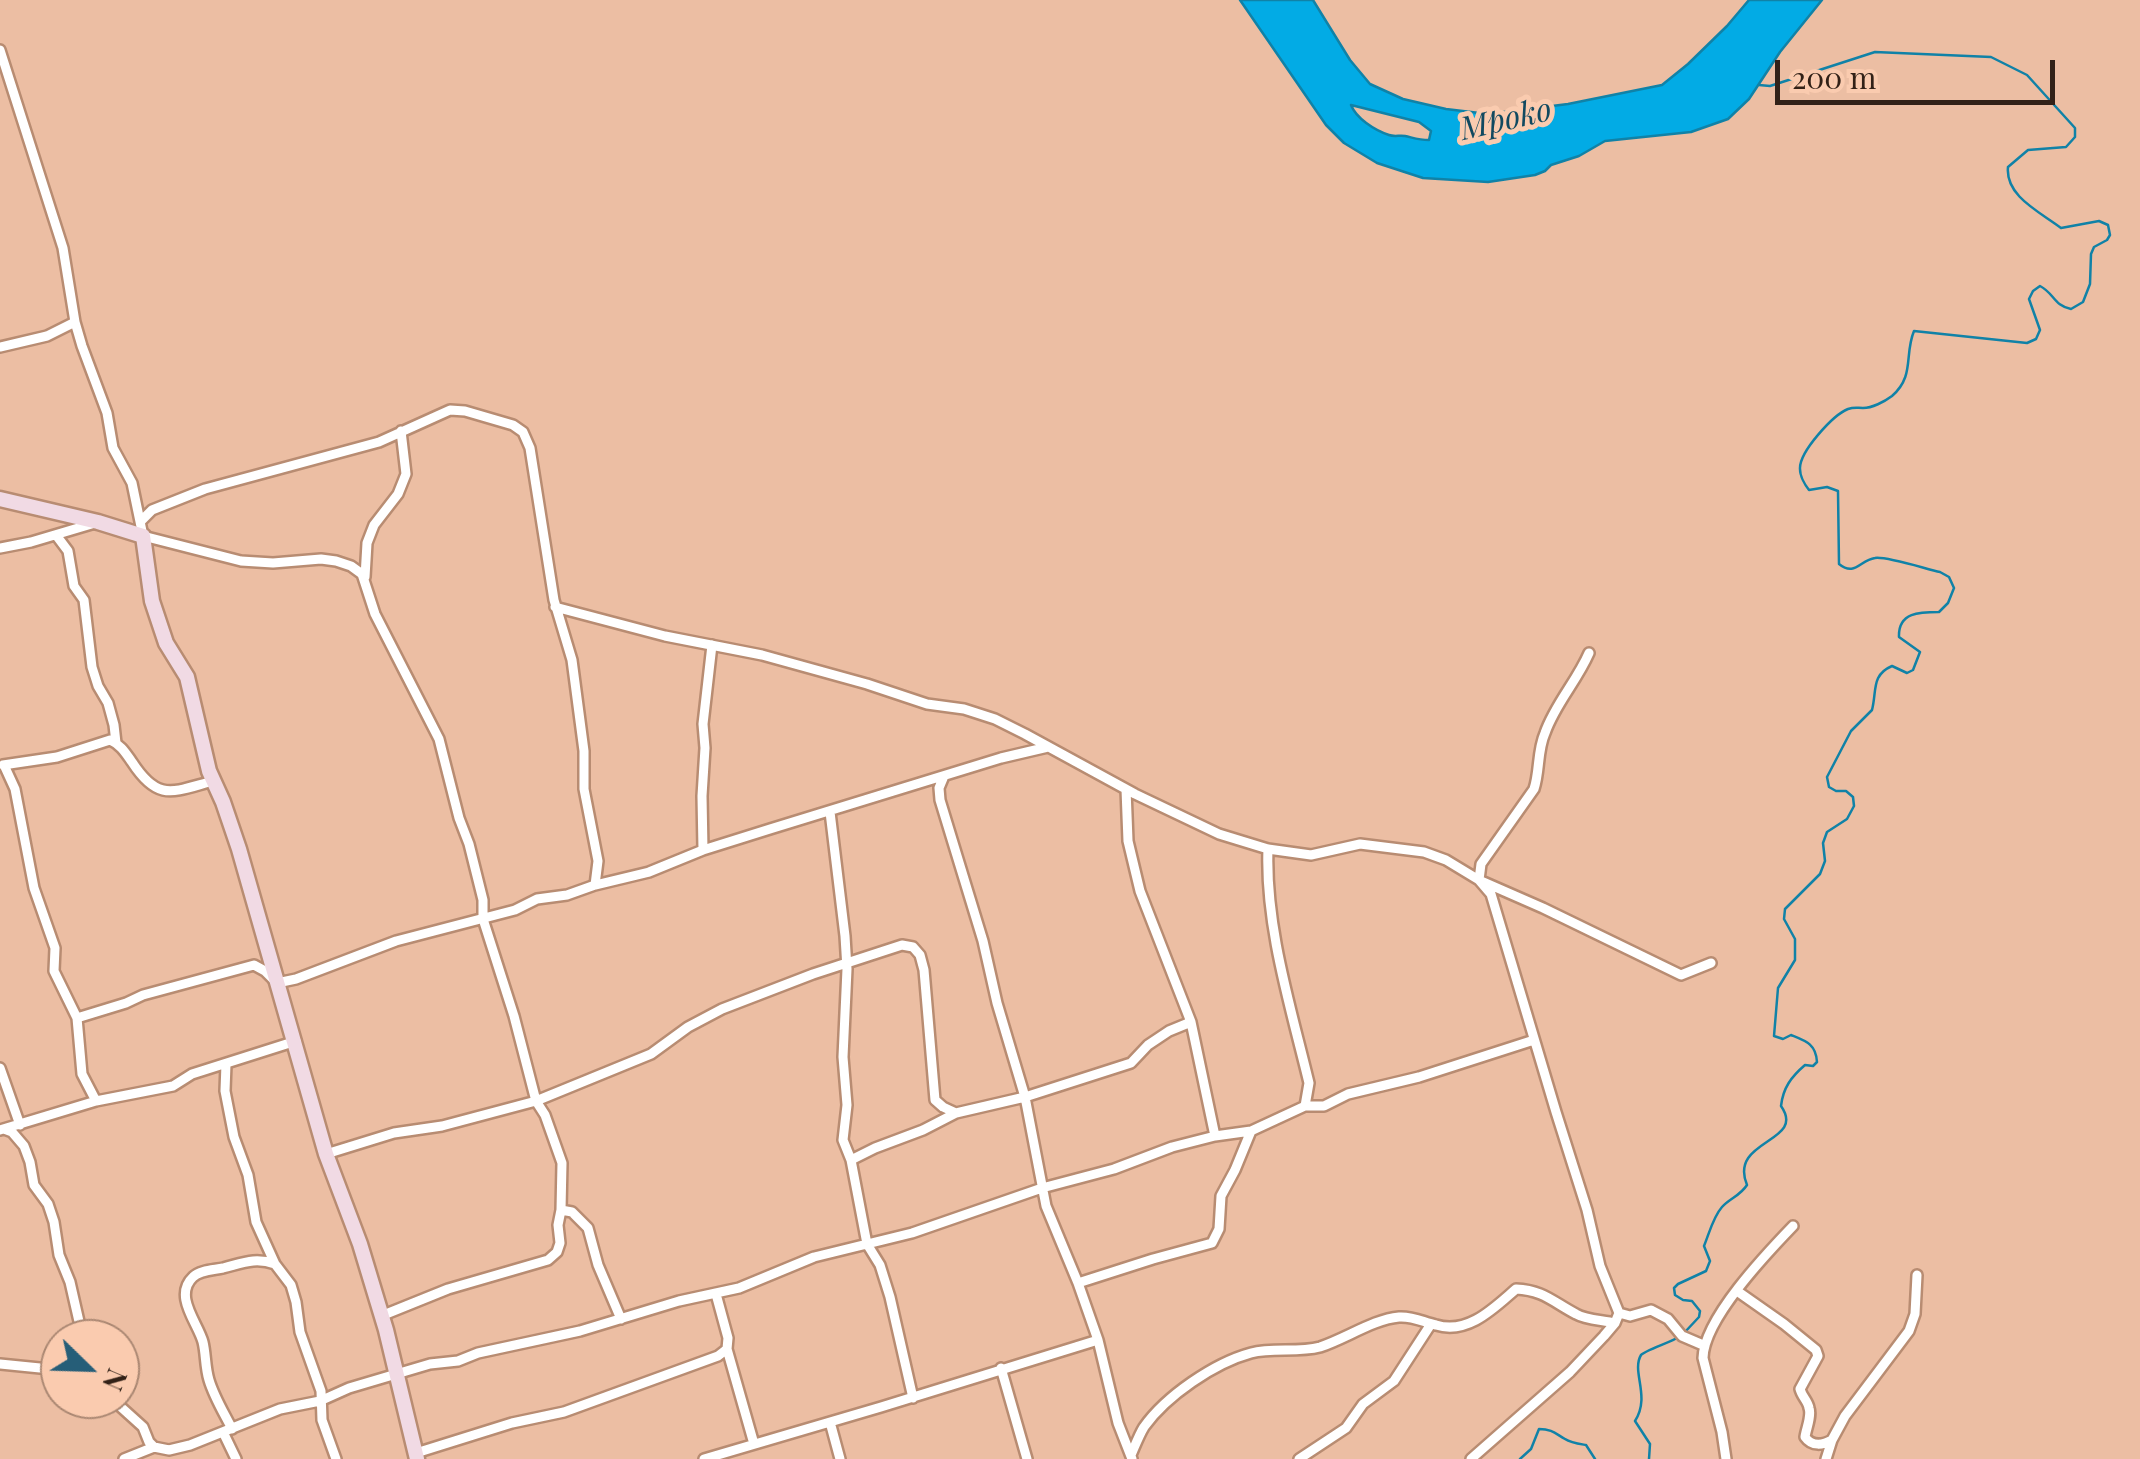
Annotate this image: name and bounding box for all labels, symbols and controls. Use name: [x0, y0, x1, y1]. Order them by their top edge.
scale bar: [1780, 40, 2060, 102]
text: 200 m: [1792, 57, 1876, 97]
water label: Mpoko: [1457, 91, 1555, 149]
north arrow: [40, 1319, 140, 1419]
text: N: [95, 1364, 137, 1397]

